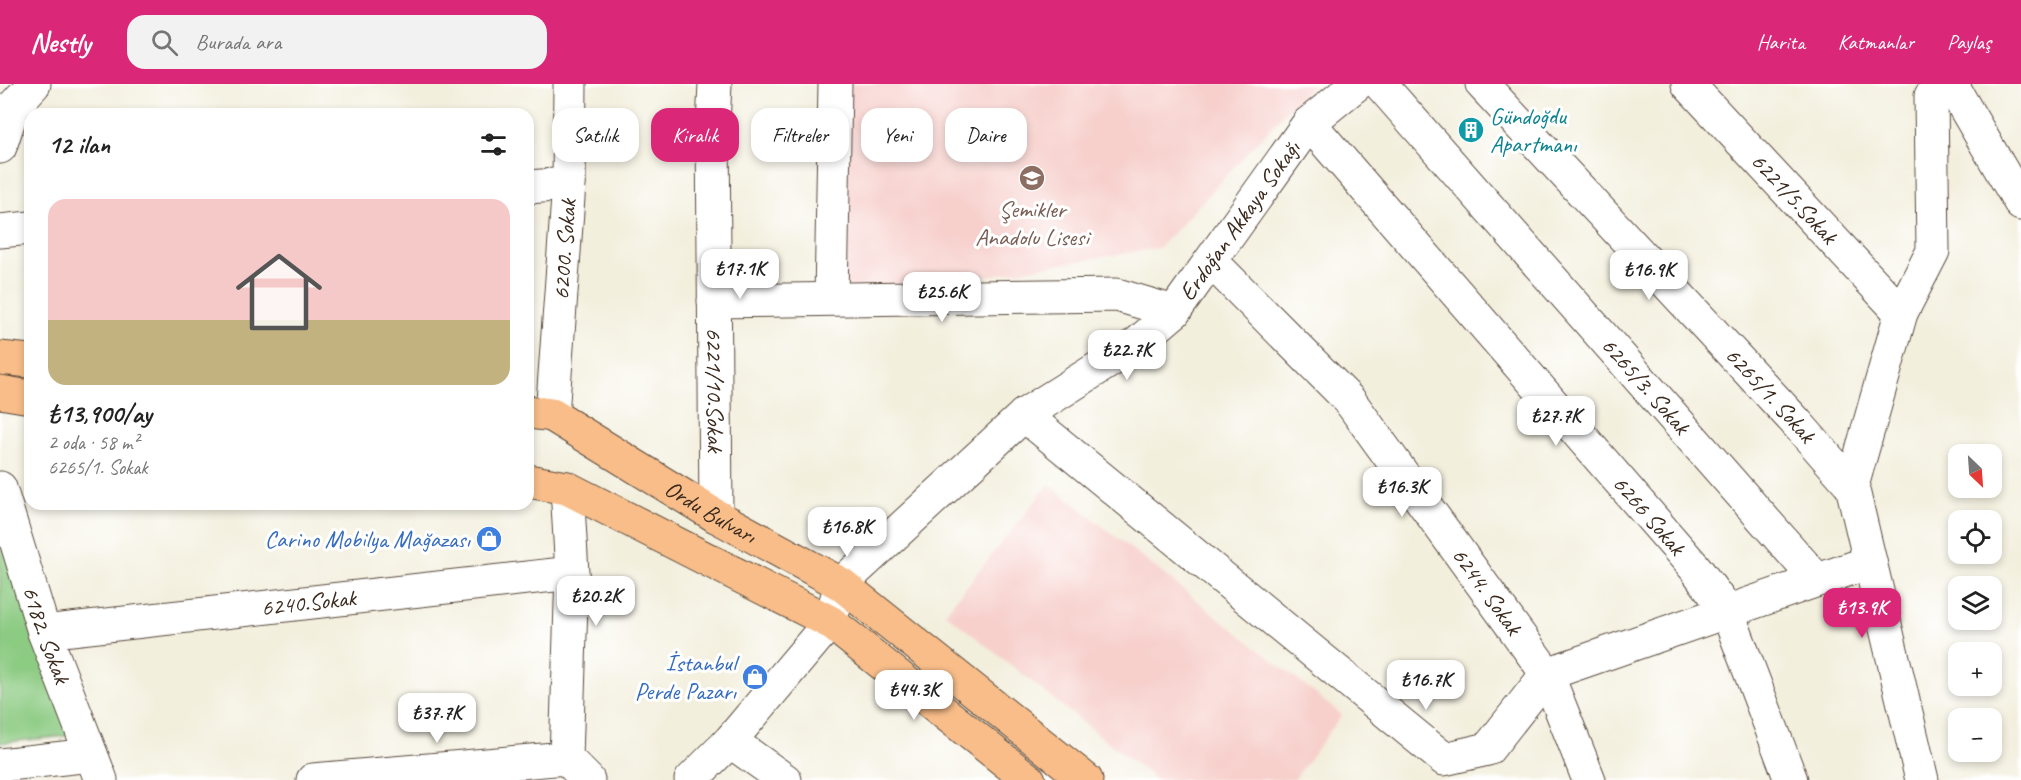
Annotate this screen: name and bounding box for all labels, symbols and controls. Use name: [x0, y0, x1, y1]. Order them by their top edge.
search box: [127, 15, 547, 69]
text: Nestly: [30, 25, 91, 60]
icon: search: [148, 26, 181, 59]
text: Burada ara: [196, 28, 281, 56]
text: Harita: [1757, 29, 1805, 55]
text: Katmanlar: [1838, 29, 1914, 55]
text: Paylaş: [1947, 29, 1991, 55]
place label: Gündoğdu Apartmanı: [1490, 101, 1578, 159]
chip: Satılık: [552, 108, 639, 162]
chip: Kiralık: [651, 108, 739, 162]
chip: Filtreler: [751, 108, 849, 162]
chip: Yeni: [861, 108, 933, 162]
chip: Daire: [945, 108, 1027, 162]
building icon: Gündoğdu Apartmanı: [1456, 115, 1486, 145]
text: 12 ilan: [48, 128, 110, 161]
icon: filters: [477, 128, 510, 161]
street label: Erdoğan Akkaya Sokağı: [1172, 134, 1307, 306]
street label: 6221/5.Sokak: [1745, 146, 1846, 252]
school or university icon: Şemikler Anadolu Lisesi: [1017, 163, 1047, 193]
place label: Şemikler Anadolu Lisesi: [975, 194, 1092, 252]
street label: 6200. Sokak: [546, 196, 583, 301]
icon: home: [225, 238, 333, 346]
pin: ₺17.1K: [691, 249, 789, 300]
pin: ₺16.9K: [1600, 250, 1698, 301]
text: ₺17.1K: [715, 256, 765, 281]
text: ₺16.9K: [1624, 257, 1674, 282]
pin: ₺25.6K: [893, 272, 991, 323]
text: ₺25.6K: [917, 279, 967, 304]
street label: 6221/10.Sokak: [700, 328, 731, 455]
pin: ₺22.7K: [1078, 330, 1176, 381]
street label: 6265/3. Sokak: [1595, 331, 1698, 442]
text: ₺22.7K: [1102, 337, 1152, 362]
street label: 6265/1. Sokak: [1719, 341, 1824, 451]
pin: ₺27.7K: [1507, 396, 1605, 447]
text: ₺13,900/ay: [48, 397, 152, 430]
text: ₺27.7K: [1531, 403, 1581, 428]
text: 2 oda · 58 m²: [48, 430, 139, 455]
north arrow: [1948, 444, 2002, 498]
map controls: [1948, 444, 2002, 762]
text: 6265/1. Sokak: [48, 455, 148, 480]
pin: ₺16.3K: [1353, 467, 1451, 518]
street label: 6266 Sokak: [1606, 469, 1693, 563]
street label: Ordu Bulvarı: [659, 473, 763, 551]
text: ₺16.3K: [1377, 474, 1427, 499]
pin: ₺16.8K: [798, 507, 896, 558]
button: locate: [1948, 510, 2002, 564]
text: ₺16.8K: [822, 514, 872, 539]
place label: Carino Mobilya Mağazası: [265, 524, 472, 554]
shop icon: Carino Mobilya Mağazası: [474, 524, 504, 554]
street label: 6244. Sokak: [1445, 541, 1530, 642]
pin: ₺20.2K: [547, 576, 645, 627]
button: layers: [1948, 576, 2002, 630]
street label: 6240.Sokak: [259, 582, 359, 623]
street label: 6182. Sokak: [16, 583, 78, 690]
text: ₺20.2K: [571, 583, 621, 608]
pin: ₺13.9K: [1813, 588, 1911, 639]
text: ₺13.9K: [1837, 595, 1887, 620]
button: +: [1948, 642, 2002, 696]
place label: İstanbul Perde Pazarı: [635, 648, 740, 706]
pin: ₺16.7K: [1377, 660, 1475, 711]
shop icon: İstanbul Perde Pazarı: [740, 662, 770, 692]
text: ₺16.7K: [1401, 667, 1451, 692]
pin: ₺44.3K: [865, 670, 963, 721]
text: ₺44.3K: [889, 677, 939, 702]
pin: ₺37.7K: [388, 693, 486, 744]
text: ₺37.7K: [412, 700, 462, 725]
button: −: [1948, 708, 2002, 762]

